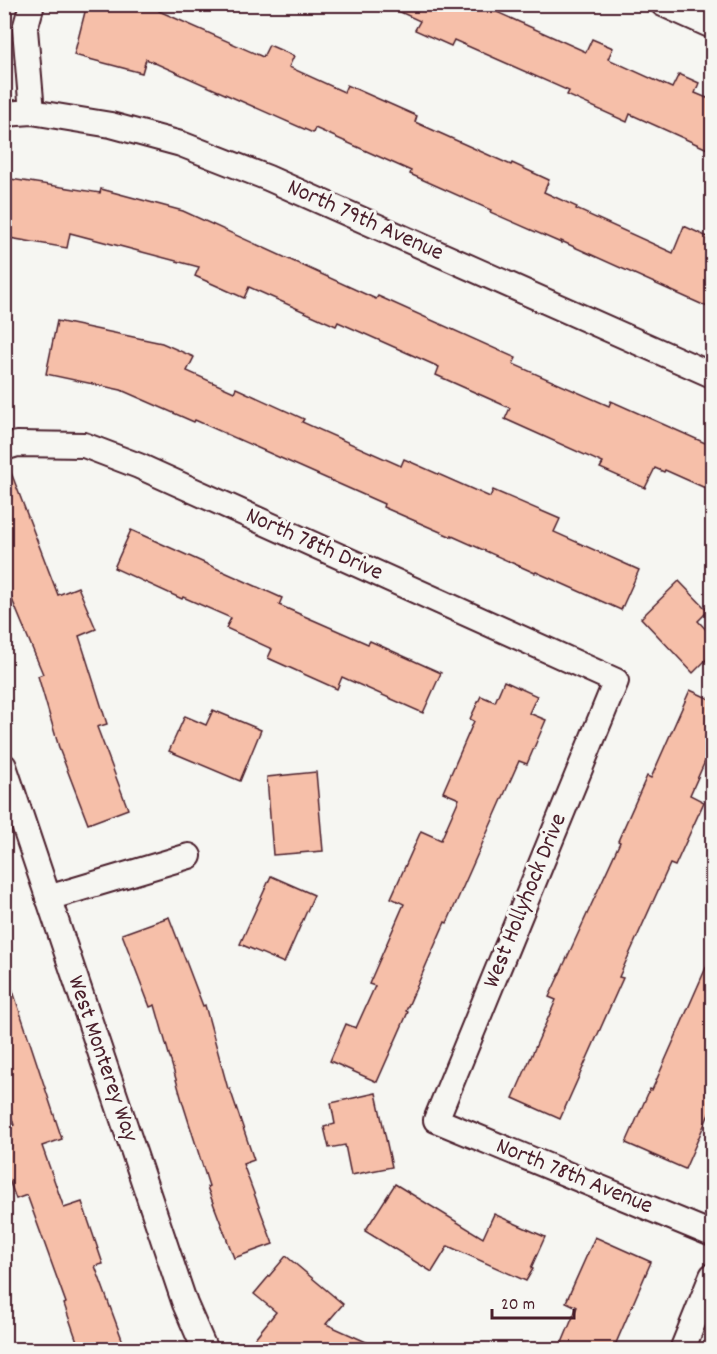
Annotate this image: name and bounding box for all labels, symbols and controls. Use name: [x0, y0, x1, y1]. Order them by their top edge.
street label: North 79th Avenue: [281, 171, 449, 271]
street label: North 78th Drive: [240, 500, 388, 590]
street label: West Hollyhock Drive: [475, 808, 577, 994]
street label: West Monterey Way: [58, 971, 147, 1148]
street label: North 78th Avenue: [490, 1130, 658, 1224]
scale bar: [492, 1282, 574, 1320]
text: 20 m: [501, 1293, 535, 1318]

